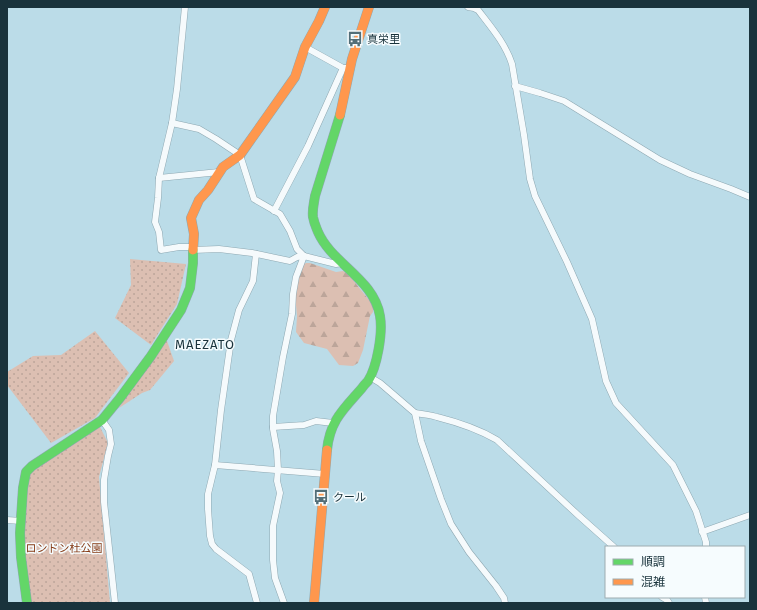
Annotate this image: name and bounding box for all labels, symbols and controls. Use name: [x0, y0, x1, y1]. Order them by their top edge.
bus stop icon: 真栄里: [346, 30, 364, 48]
place label: 真栄里: [367, 33, 400, 46]
district label: MAEZATO: [175, 337, 235, 352]
bus stop icon: クール: [312, 488, 330, 506]
place label: クール: [333, 491, 366, 504]
park label: ロンドン杜公園: [26, 542, 103, 555]
legend: [605, 546, 745, 598]
text: 順調: [641, 555, 665, 569]
text: 混雑: [641, 575, 665, 589]

